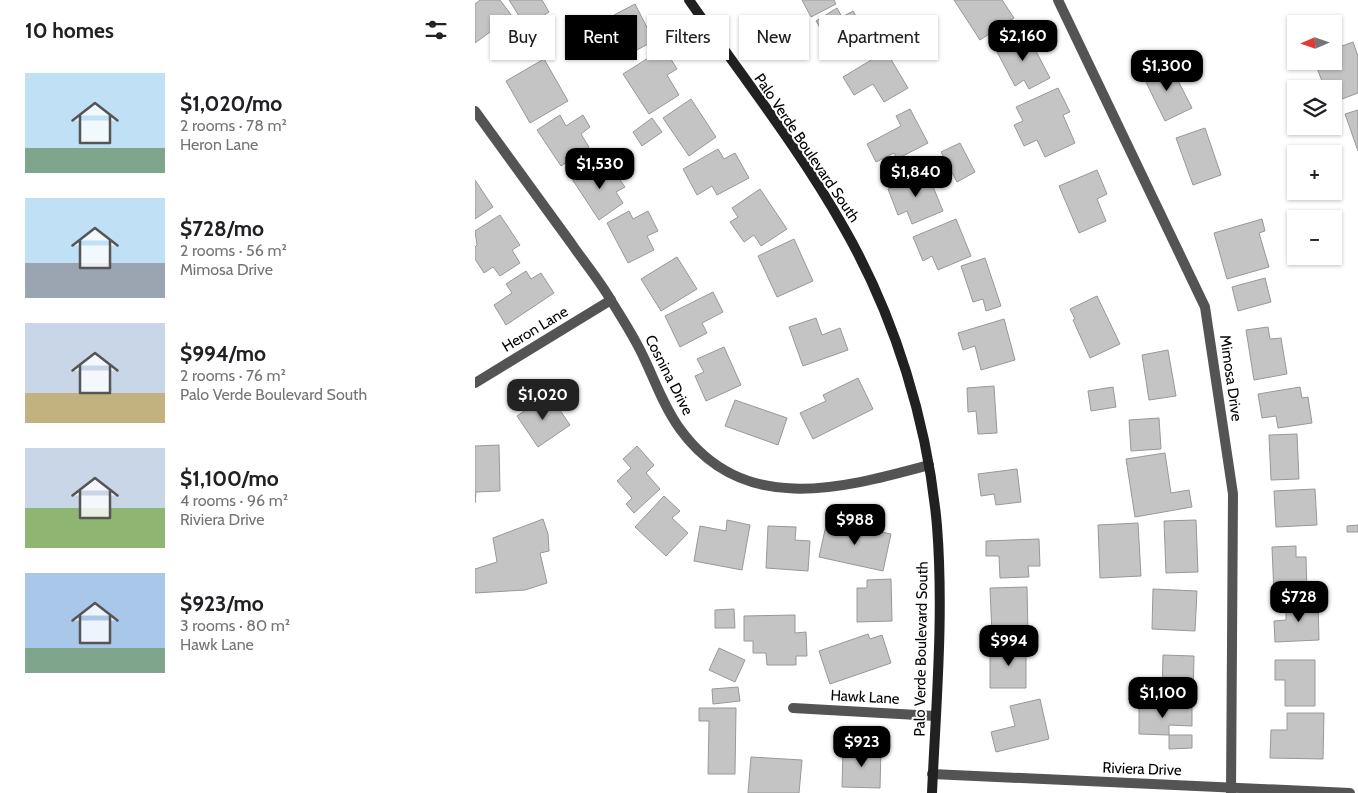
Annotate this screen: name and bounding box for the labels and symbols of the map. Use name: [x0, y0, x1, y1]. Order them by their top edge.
north arrow: [1287, 15, 1343, 70]
pin: $2,160: [982, 20, 1064, 62]
pin: $1,300: [1126, 49, 1208, 92]
street label: Palo Verde Boulevard South: [750, 70, 864, 226]
pin: $1,530: [559, 148, 641, 190]
pin: $1,840: [875, 156, 957, 198]
street label: Heron Lane: [499, 302, 571, 356]
street label: Cosnina Drive: [641, 332, 697, 418]
street label: Mimosa Drive: [1216, 334, 1246, 423]
pin: $1,020: [502, 378, 584, 421]
pin: $988: [825, 504, 885, 546]
street label: Palo Verde Boulevard South: [910, 561, 932, 737]
pin: $728: [1269, 580, 1329, 623]
pin: $994: [979, 624, 1039, 667]
pin: $1,100: [1122, 676, 1204, 719]
street label: Hawk Lane: [830, 686, 900, 708]
pin: $923: [832, 726, 892, 768]
street label: Riviera Drive: [1102, 759, 1182, 779]

